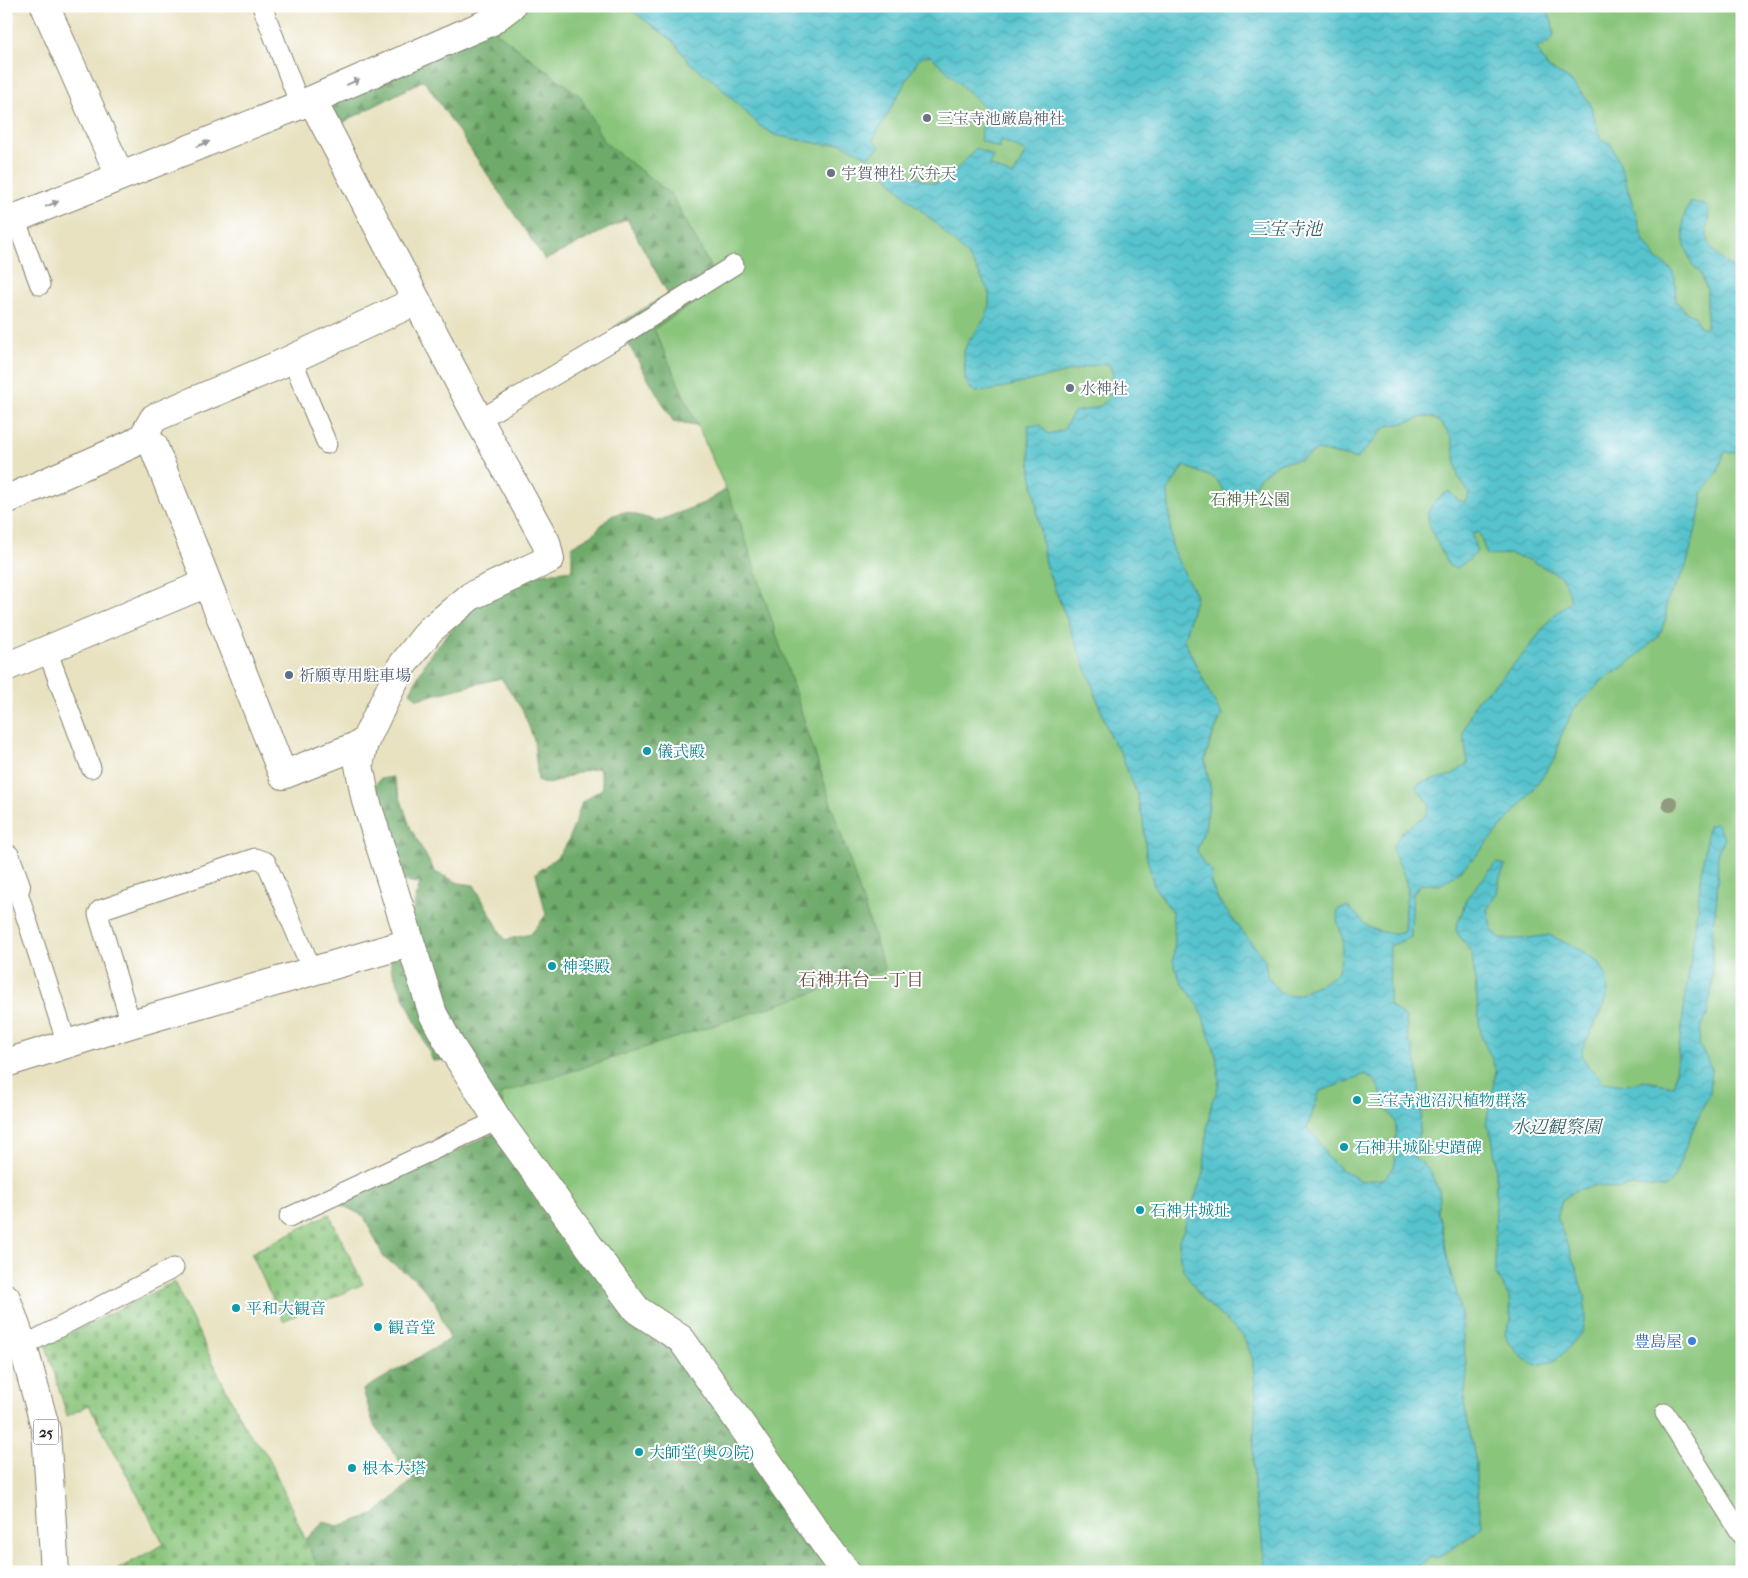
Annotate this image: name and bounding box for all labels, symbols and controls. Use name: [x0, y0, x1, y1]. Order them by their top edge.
one-way arrow: [346, 78, 360, 86]
place label: 三宝寺池厳島神社: [937, 109, 1065, 128]
marker: 三宝寺池厳島神社: [921, 112, 933, 124]
one-way arrow: [195, 139, 210, 147]
place label: 宇賀神社 穴弁天: [841, 164, 956, 183]
marker: 宇賀神社 穴弁天: [825, 167, 837, 179]
one-way arrow: [44, 200, 59, 207]
water label: 三宝寺池: [1250, 219, 1324, 240]
place label: 水神社: [1080, 379, 1128, 398]
marker: 水神社: [1064, 382, 1076, 394]
park label: 石神井公園: [1210, 490, 1290, 509]
place label: 祈願専用駐車場: [299, 666, 411, 685]
marker: 祈願専用駐車場: [283, 669, 295, 681]
place label: 儀式殿: [657, 742, 705, 761]
marker: 儀式殿: [641, 745, 653, 757]
place label: 神楽殿: [562, 957, 610, 976]
marker: 神楽殿: [546, 960, 558, 972]
district label: 石神井台一丁目: [798, 970, 924, 991]
place label: 三宝寺池沼沢植物群落: [1367, 1091, 1527, 1110]
marker: 三宝寺池沼沢植物群落: [1351, 1094, 1363, 1106]
water label: 水辺観察園: [1511, 1117, 1604, 1138]
place label: 石神井城阯史蹟碑: [1354, 1138, 1482, 1157]
marker: 石神井城阯史蹟碑: [1338, 1141, 1350, 1153]
place label: 石神井城址: [1150, 1201, 1230, 1220]
marker: 石神井城址: [1134, 1204, 1146, 1216]
place label: 平和大観音: [246, 1299, 326, 1318]
marker: 平和大観音: [230, 1302, 242, 1314]
place label: 観音堂: [388, 1318, 436, 1337]
marker: 観音堂: [372, 1321, 384, 1333]
place label: 豊島屋: [1634, 1332, 1682, 1351]
marker: 豊島屋: [1686, 1335, 1698, 1347]
road number: 25: [34, 1420, 58, 1444]
place label: 大師堂(奥の院): [649, 1443, 754, 1462]
marker: 大師堂(奥の院): [633, 1446, 645, 1458]
place label: 根本大塔: [362, 1459, 426, 1478]
marker: 根本大塔: [346, 1462, 358, 1474]

